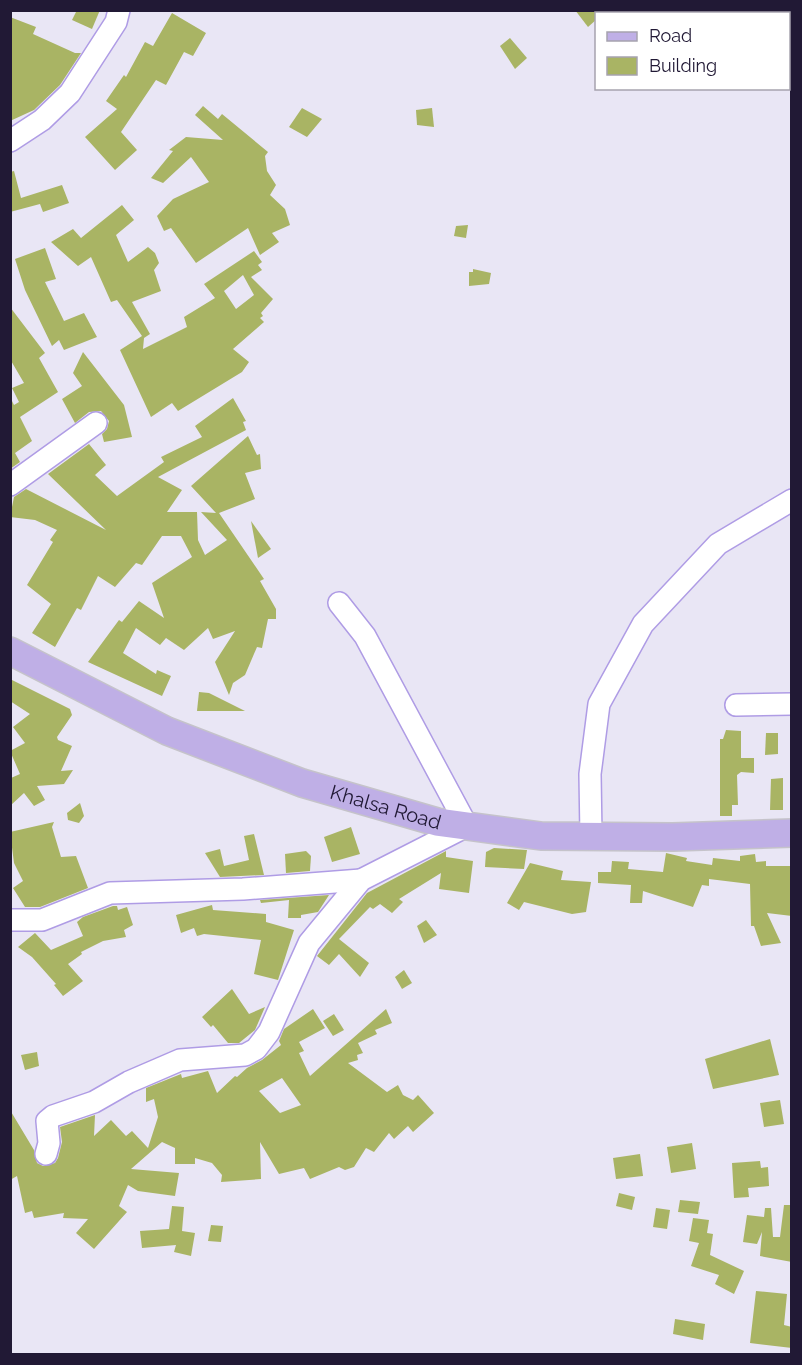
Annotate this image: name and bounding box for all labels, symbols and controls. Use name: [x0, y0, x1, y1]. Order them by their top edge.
legend: [595, 12, 790, 90]
text: Road: [649, 25, 692, 46]
text: Building: [649, 55, 717, 76]
street label: Khalsa Road: [327, 780, 444, 835]

